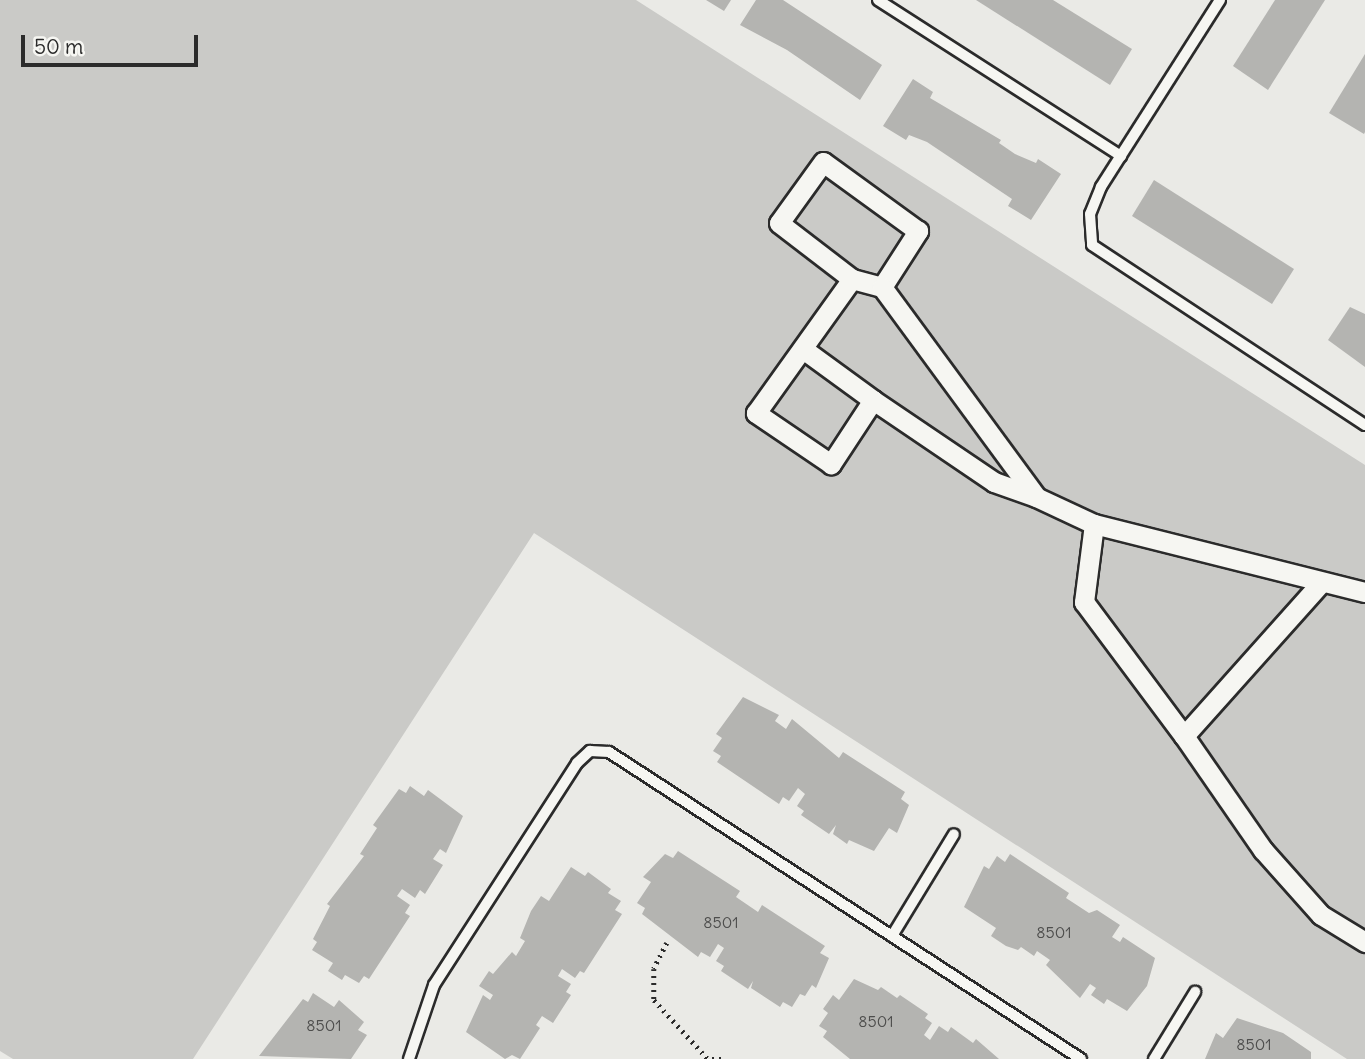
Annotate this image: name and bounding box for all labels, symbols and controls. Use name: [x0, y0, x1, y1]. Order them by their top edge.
scale bar: [24, 21, 201, 65]
text: 50 m: [34, 33, 83, 60]
house number: 8501: [703, 912, 739, 932]
house number: 8501: [1036, 922, 1072, 942]
house number: 8501: [858, 1011, 894, 1031]
house number: 8501: [306, 1015, 342, 1035]
house number: 8501: [1236, 1034, 1272, 1054]

